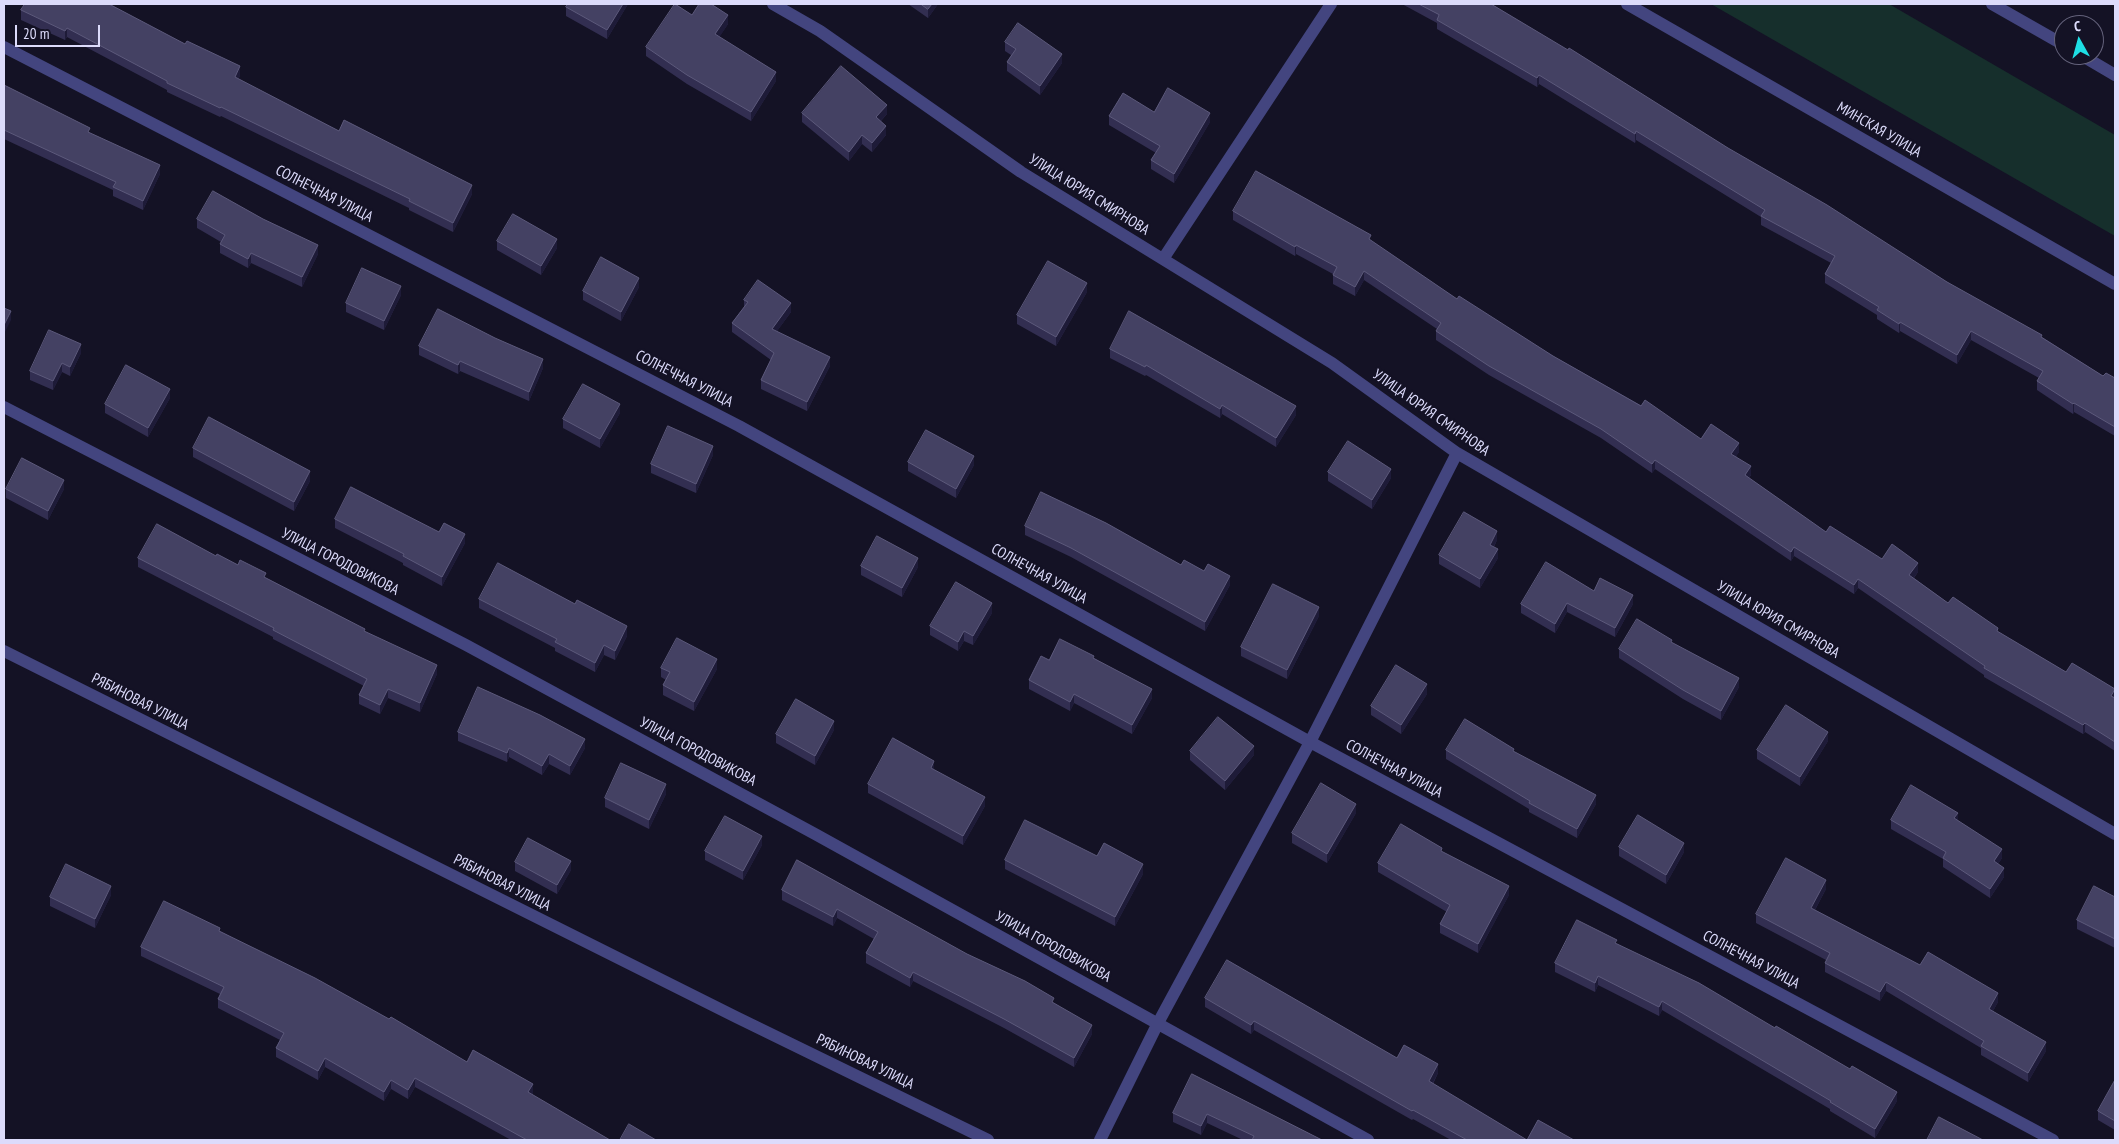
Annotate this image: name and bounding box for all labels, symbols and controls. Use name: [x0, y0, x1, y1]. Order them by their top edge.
scale bar: [18, 15, 102, 47]
north arrow: [2054, 15, 2104, 65]
text: С: [2073, 17, 2082, 35]
text: 20 m: [23, 24, 49, 43]
street label: МИНСКАЯ УЛИЦА: [1833, 98, 1925, 162]
street label: УЛИЦА ЮРИЯ СМИРНОВА: [1026, 151, 1152, 239]
street label: СОЛНЕЧНАЯ УЛИЦА: [272, 162, 376, 226]
street label: СОЛНЕЧНАЯ УЛИЦА: [632, 347, 736, 411]
street label: УЛИЦА ЮРИЯ СМИРНОВА: [1369, 366, 1493, 460]
street label: УЛИЦА ГОРОДОВИКОВА: [278, 525, 402, 599]
street label: СОЛНЕЧНАЯ УЛИЦА: [988, 540, 1090, 608]
street label: УЛИЦА ЮРИЯ СМИРНОВА: [1714, 578, 1842, 662]
street label: РЯБИНОВАЯ УЛИЦА: [88, 670, 192, 734]
street label: УЛИЦА ГОРОДОВИКОВА: [637, 714, 759, 790]
street label: СОЛНЕЧНАЯ УЛИЦА: [1343, 736, 1445, 802]
street label: РЯБИНОВАЯ УЛИЦА: [450, 851, 554, 915]
street label: УЛИЦА ГОРОДОВИКОВА: [992, 908, 1114, 986]
street label: СОЛНЕЧНАЯ УЛИЦА: [1700, 927, 1802, 993]
street label: РЯБИНОВАЯ УЛИЦА: [813, 1031, 917, 1093]

